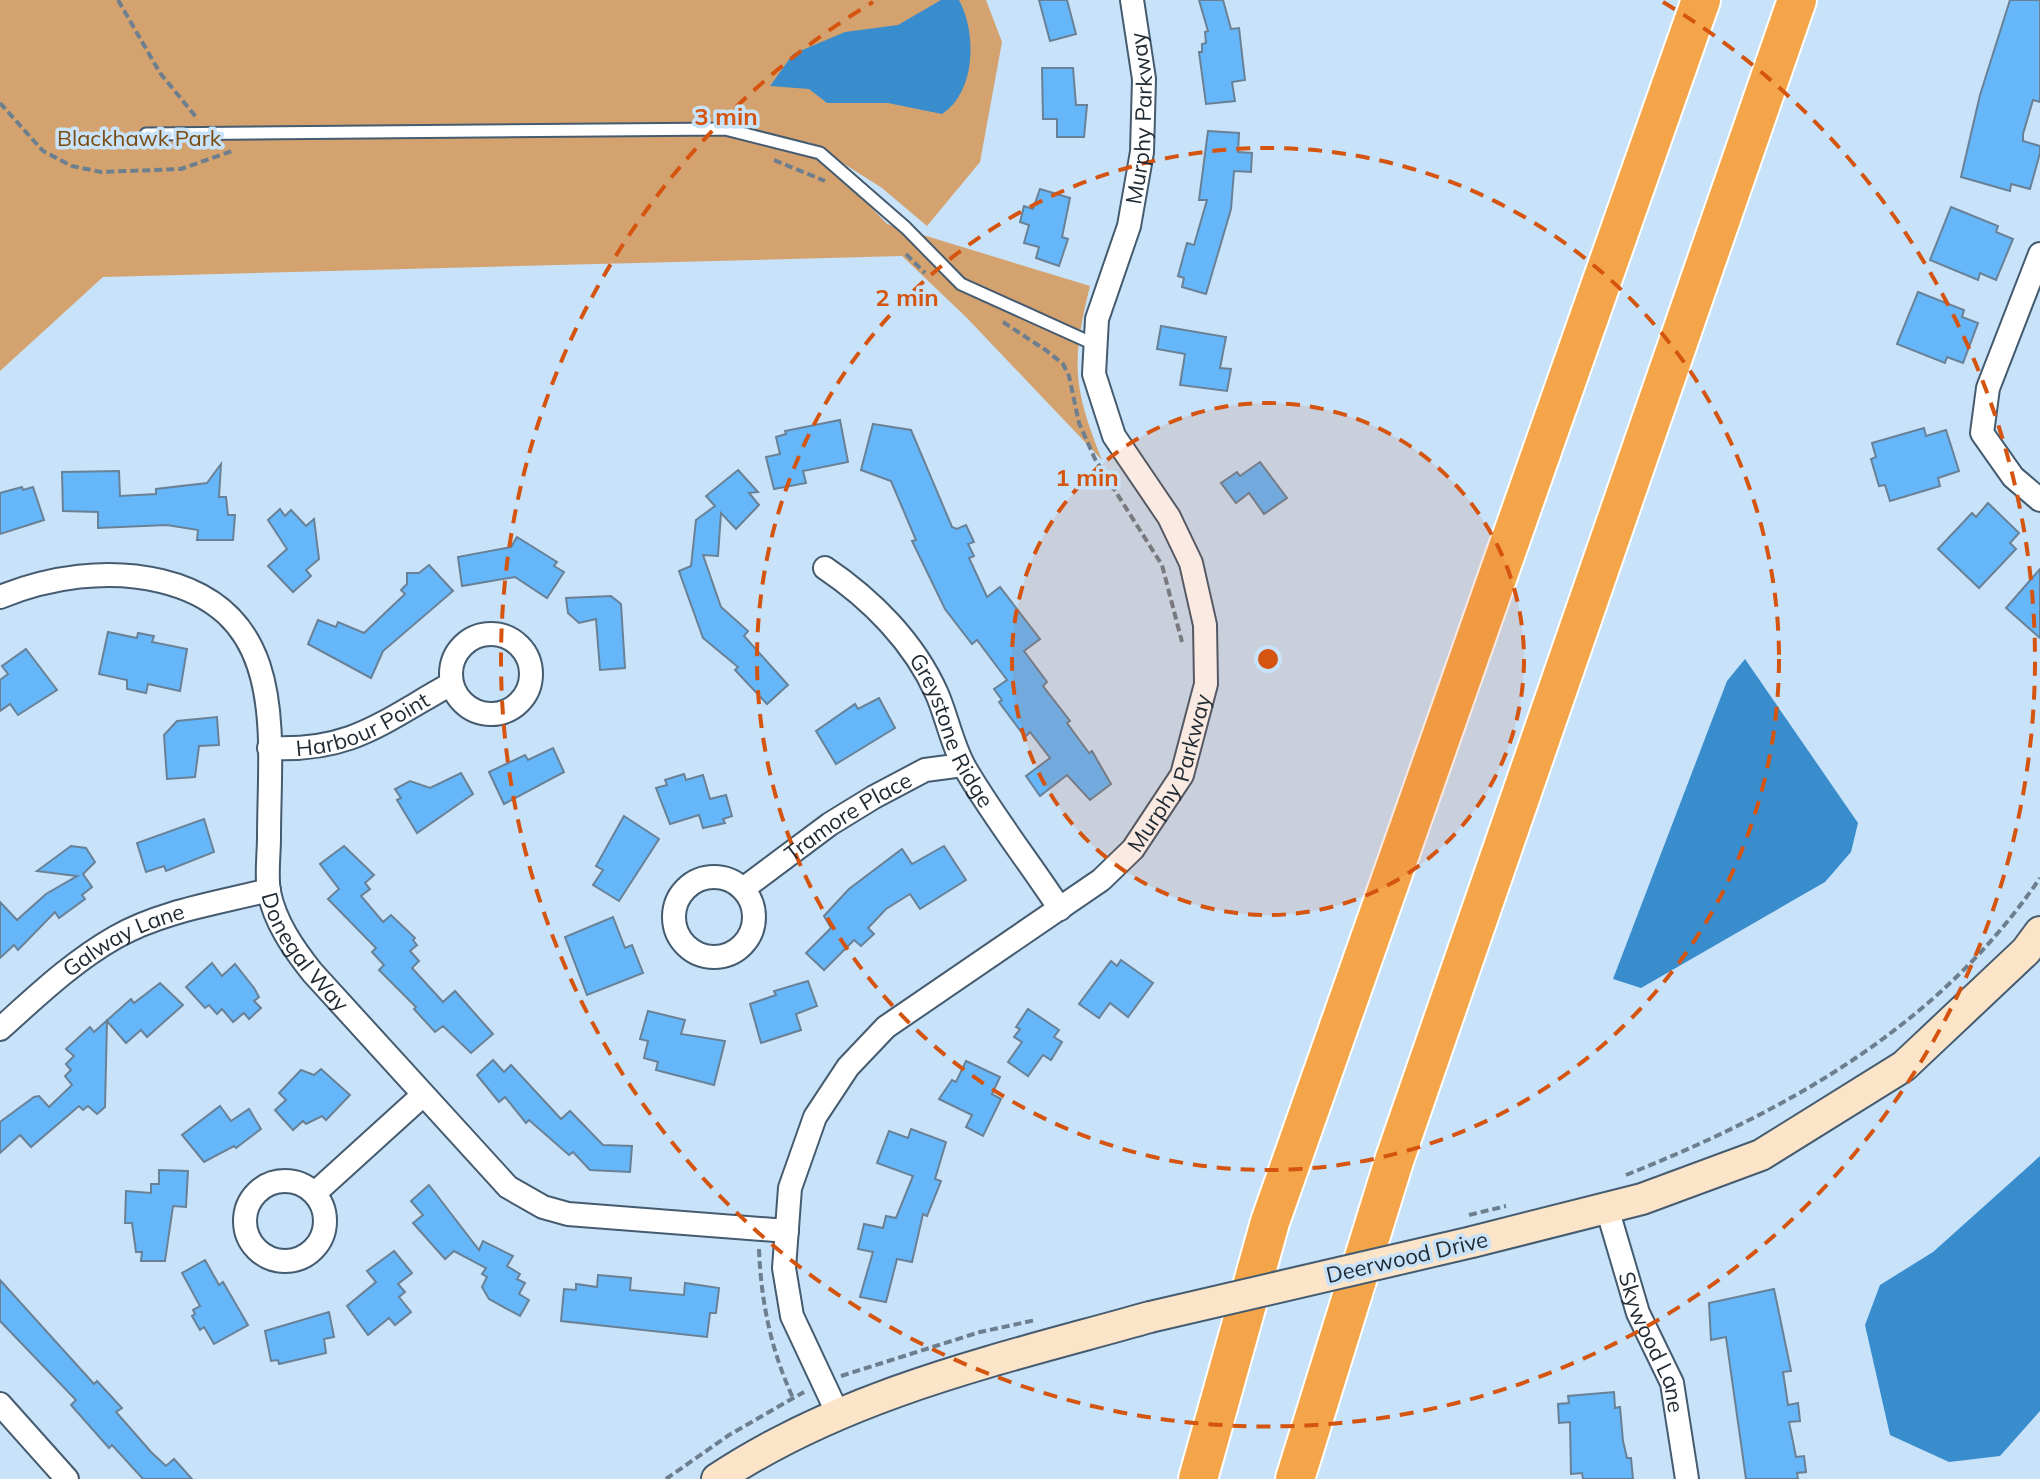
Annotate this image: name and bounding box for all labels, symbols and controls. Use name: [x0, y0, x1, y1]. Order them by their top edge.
street label: Murphy Parkway: [1119, 30, 1158, 206]
text: 3 min: [694, 101, 758, 131]
park label: Blackhawk Park: [57, 124, 222, 152]
text: 2 min: [875, 282, 939, 312]
text: 1 min: [1055, 462, 1119, 492]
centre of rings: [1254, 645, 1282, 673]
street label: Greystone Ridge: [904, 648, 1000, 813]
street label: Harbour Point: [295, 685, 434, 762]
street label: Murphy Parkway: [1121, 691, 1217, 857]
street label: Tramore Place: [779, 766, 916, 867]
street label: Donegal Way: [255, 889, 355, 1017]
street label: Galway Lane: [57, 897, 187, 983]
street label: Deerwood Drive: [1323, 1225, 1491, 1289]
street label: Skywood Lane: [1613, 1268, 1690, 1414]

